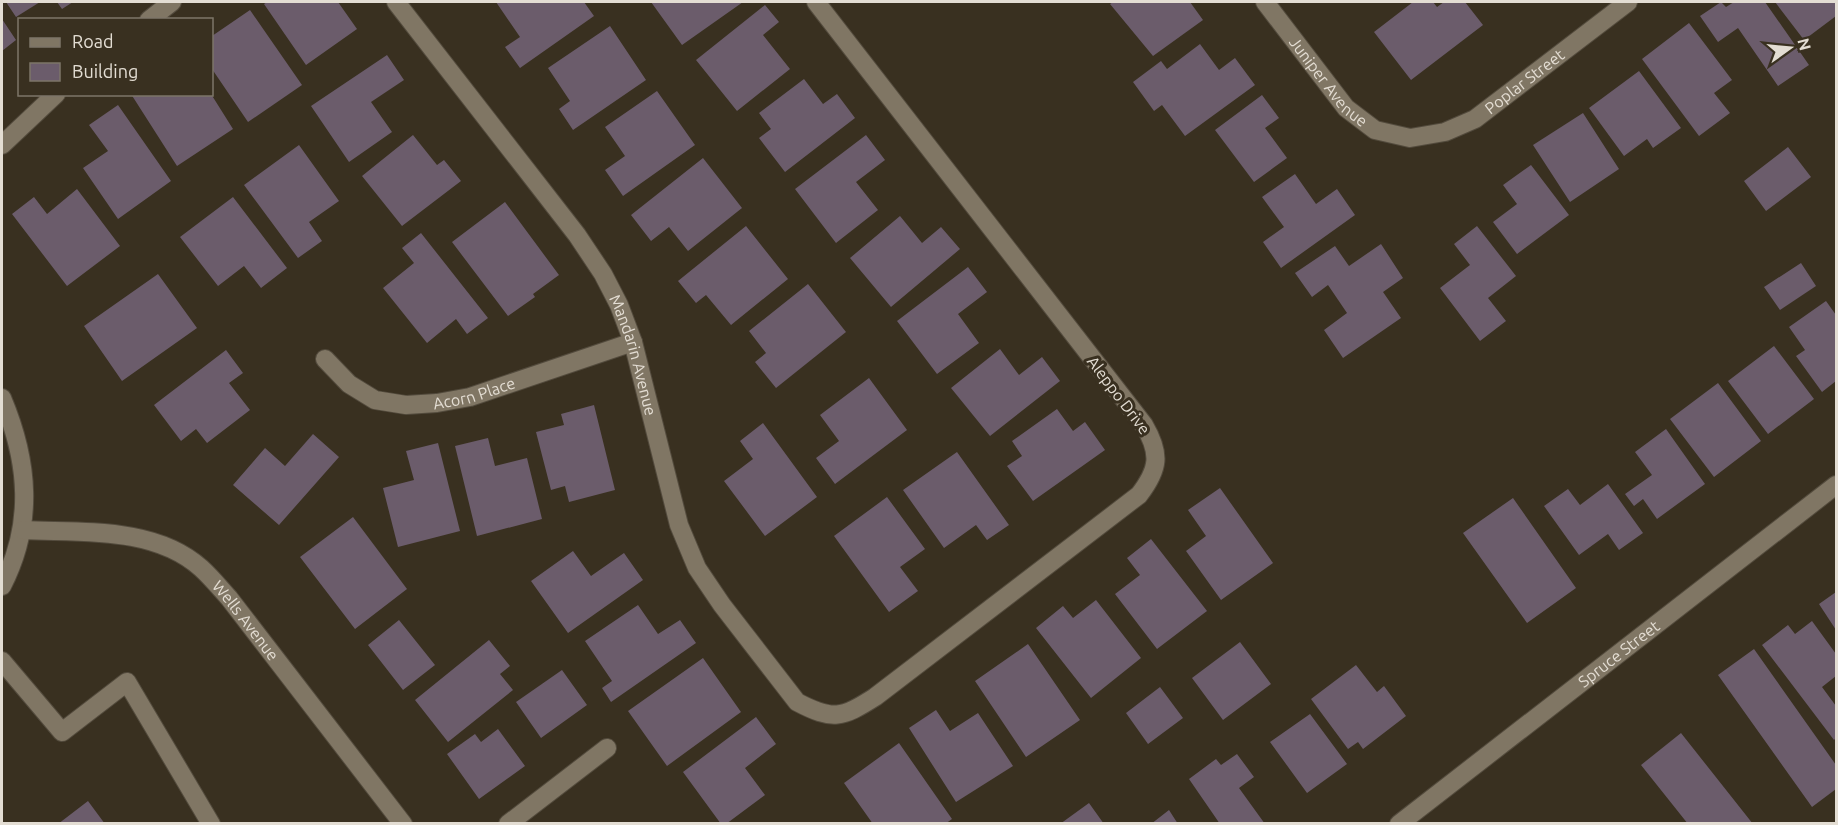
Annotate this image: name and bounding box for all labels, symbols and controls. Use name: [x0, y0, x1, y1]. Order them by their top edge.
legend: [18, 18, 213, 96]
north arrow: [1760, 18, 1820, 78]
text: Road: [72, 31, 114, 51]
street label: Juniper Avenue: [1286, 33, 1371, 130]
text: N: [1794, 36, 1815, 52]
street label: Poplar Street: [1481, 45, 1568, 117]
text: Building: [72, 61, 138, 81]
street label: Mandarin Avenue: [606, 291, 660, 417]
street label: Aleppo Drive: [1084, 352, 1154, 438]
street label: Acorn Place: [432, 373, 517, 413]
street label: Wells Avenue: [209, 577, 283, 664]
street label: Spruce Street: [1575, 616, 1663, 691]

